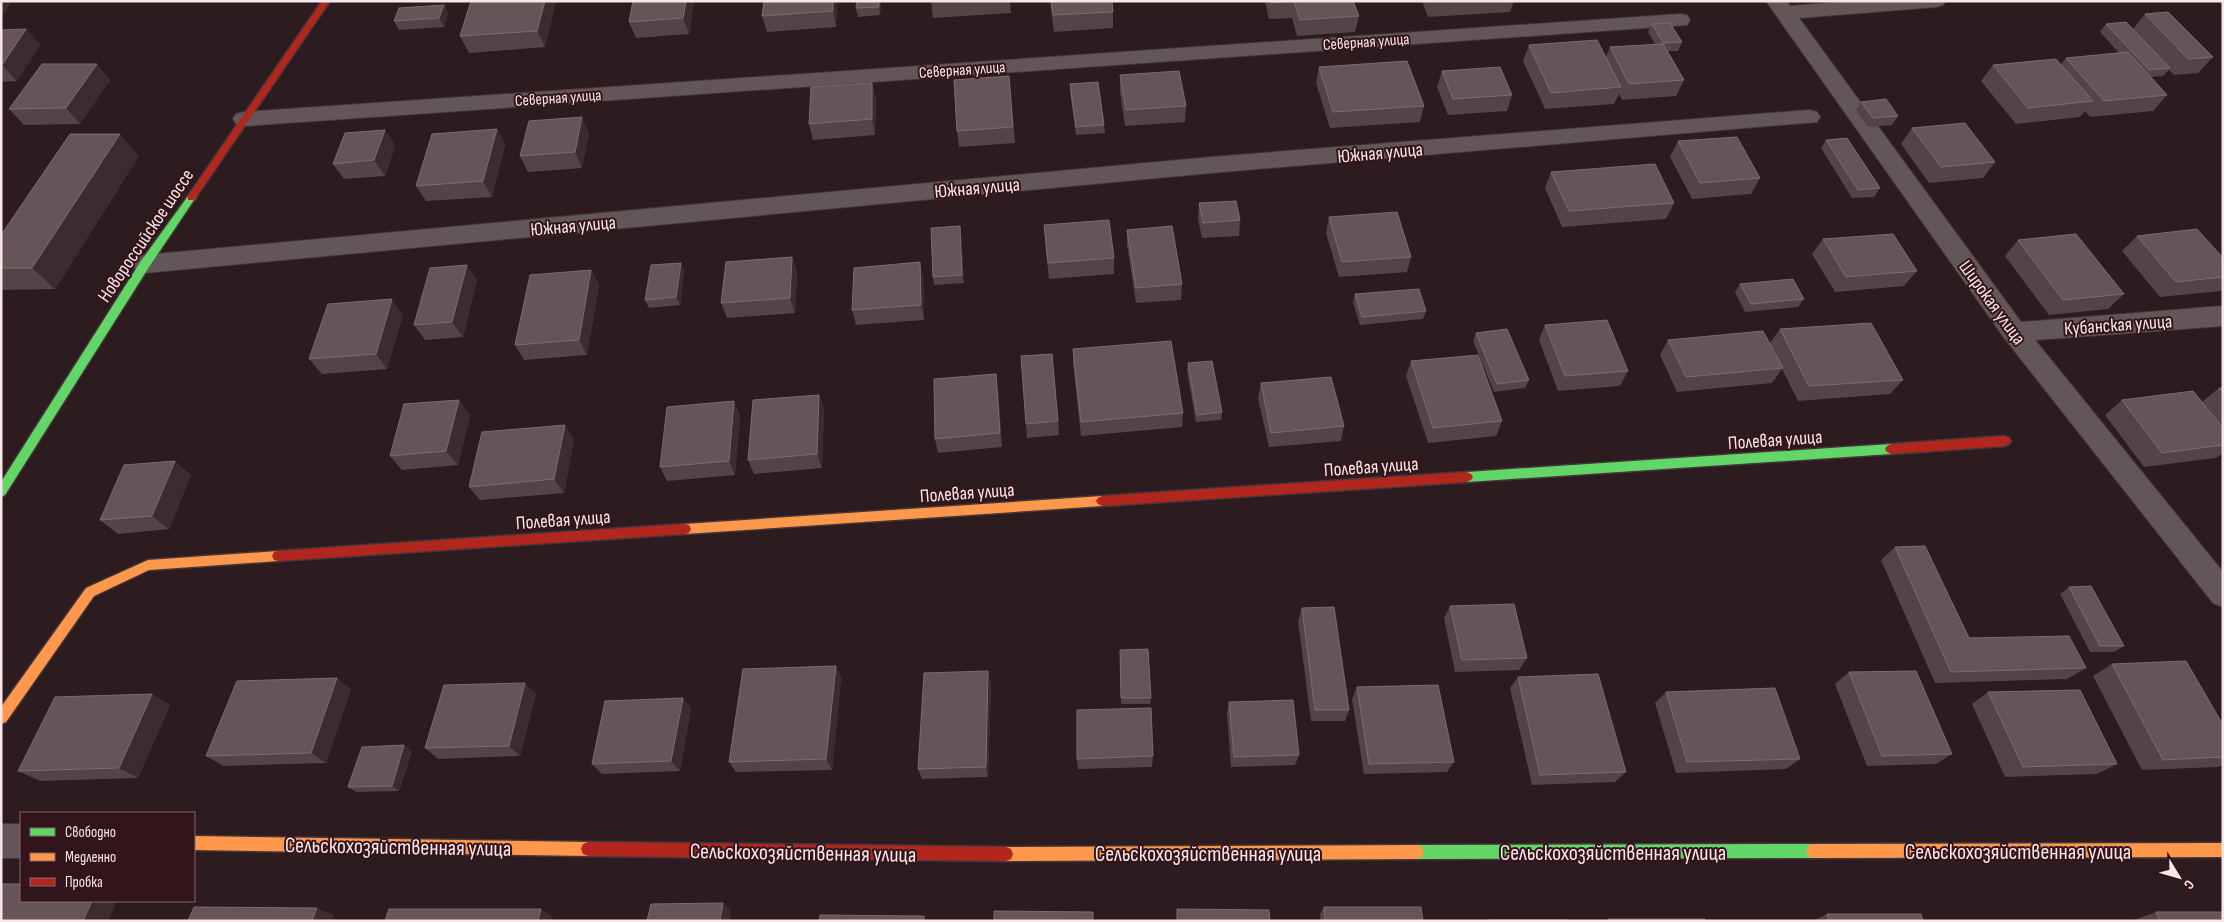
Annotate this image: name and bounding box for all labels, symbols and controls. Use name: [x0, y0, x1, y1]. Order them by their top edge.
street label: Северная улица: [1322, 30, 1410, 55]
street label: Северная улица: [918, 58, 1006, 83]
street label: Северная улица: [514, 86, 602, 111]
street label: Южная улица: [1336, 138, 1424, 169]
street label: Новороссийское шоссе: [93, 165, 199, 307]
street label: Южная улица: [933, 173, 1021, 204]
street label: Южная улица: [529, 211, 617, 242]
street label: Широкая улица: [1953, 256, 2030, 350]
street label: Кубанская улица: [2063, 310, 2173, 341]
street label: Полевая улица: [1727, 426, 1823, 455]
street label: Полевая улица: [1323, 453, 1419, 482]
street label: Полевая улица: [919, 479, 1015, 508]
street label: Полевая улица: [515, 506, 611, 535]
legend: [20, 812, 195, 902]
text: Свободно: [65, 823, 116, 842]
street label: Сельскохозяйственная улица: [284, 832, 511, 863]
street label: Сельскохозяйственная улица: [689, 838, 916, 869]
street label: Сельскохозяйственная улица: [1905, 839, 2131, 866]
street label: Сельскохозяйственная улица: [1500, 840, 1726, 867]
street label: Сельскохозяйственная улица: [1095, 841, 1321, 868]
text: Медленно: [65, 848, 116, 867]
north arrow: [2154, 852, 2204, 902]
text: Пробка: [65, 873, 103, 892]
text: С: [2180, 877, 2198, 893]

